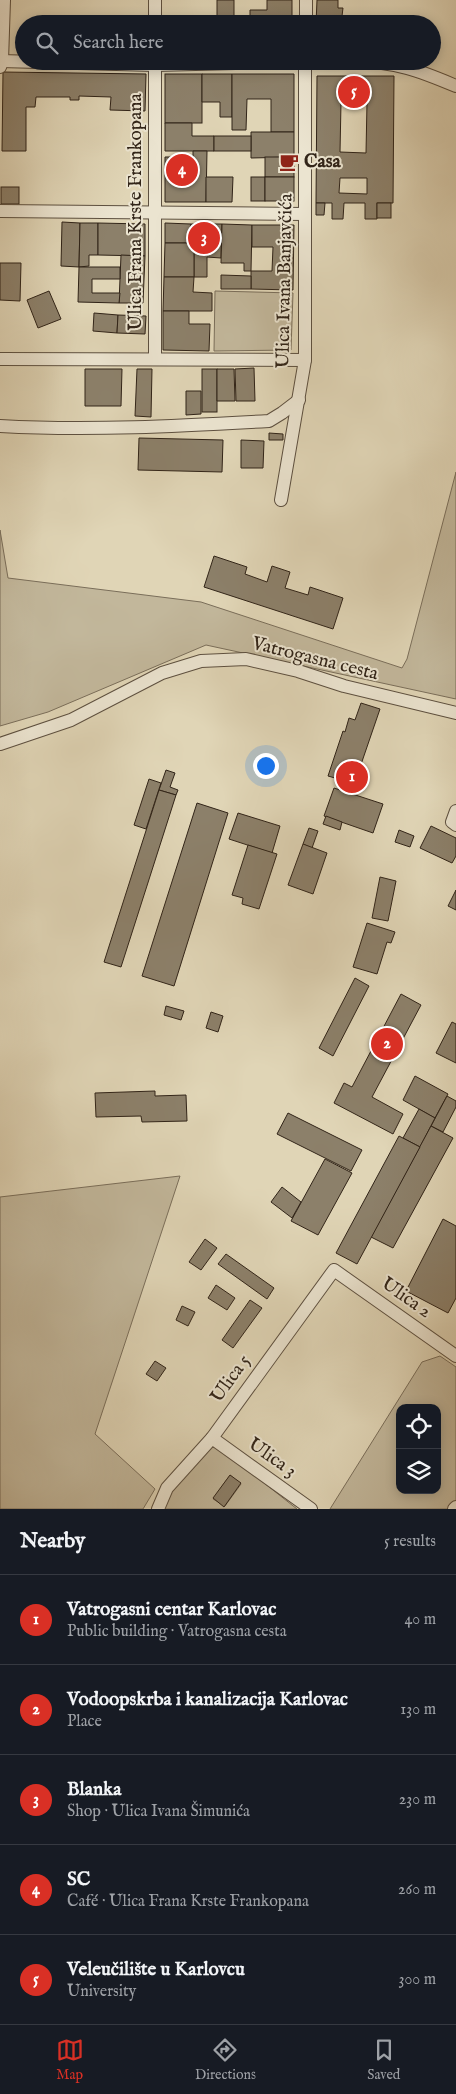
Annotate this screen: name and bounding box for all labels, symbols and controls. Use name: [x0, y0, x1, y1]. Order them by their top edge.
search box: [15, 15, 441, 70]
icon: search: [33, 29, 61, 57]
text: Search here: [73, 31, 164, 55]
pin: 5: [338, 73, 370, 111]
street label: Ulica Frana Krste Frankopana: [124, 93, 148, 331]
place label: Casa: [304, 150, 341, 174]
pin: 4: [166, 151, 198, 189]
cafe icon: Casa: [278, 151, 300, 173]
street label: Ulica Ivana Banjavčića: [271, 193, 299, 369]
pin: 3: [188, 219, 220, 257]
street label: Vatrogasna cesta: [248, 631, 381, 686]
your location: [253, 753, 279, 779]
pin: 1: [336, 758, 368, 796]
pin: 2: [371, 1025, 403, 1063]
street label: Ulica 2: [376, 1272, 436, 1324]
street label: Ulica 5: [205, 1350, 257, 1408]
map controls: [396, 1404, 441, 1494]
button: locate: [396, 1404, 441, 1449]
street label: Ulica 3: [243, 1433, 301, 1483]
button: layers: [396, 1449, 441, 1494]
text: Nearby: [20, 1528, 85, 1555]
text: 5 results: [384, 1532, 436, 1552]
text: Vatrogasni centar Karlovac: [67, 1598, 276, 1622]
text: 1: [33, 1610, 39, 1630]
text: 40 m: [404, 1610, 436, 1630]
text: Public building · Vatrogasna cesta: [67, 1622, 287, 1642]
text: Vodoopskrba i kanalizacija Karlovac: [67, 1688, 348, 1712]
text: 2: [32, 1700, 40, 1720]
text: 130 m: [400, 1700, 436, 1720]
text: Place: [67, 1712, 102, 1732]
text: Blanka: [67, 1778, 122, 1802]
text: 3: [33, 1790, 39, 1810]
text: 230 m: [399, 1790, 436, 1810]
text: Shop · Ulica Ivana Šimunića: [67, 1802, 250, 1822]
text: SC: [67, 1868, 90, 1892]
text: 4: [32, 1880, 40, 1900]
text: 260 m: [398, 1880, 436, 1900]
text: Café · Ulica Frana Krste Frankopana: [67, 1892, 309, 1912]
text: Veleučilište u Karlovcu: [67, 1958, 245, 1982]
text: 5: [33, 1970, 39, 1990]
text: 300 m: [398, 1970, 436, 1990]
text: University: [67, 1982, 136, 2002]
tab: Map: [56, 2036, 84, 2084]
tab: Directions: [195, 2036, 256, 2084]
tab: Saved: [367, 2036, 400, 2084]

